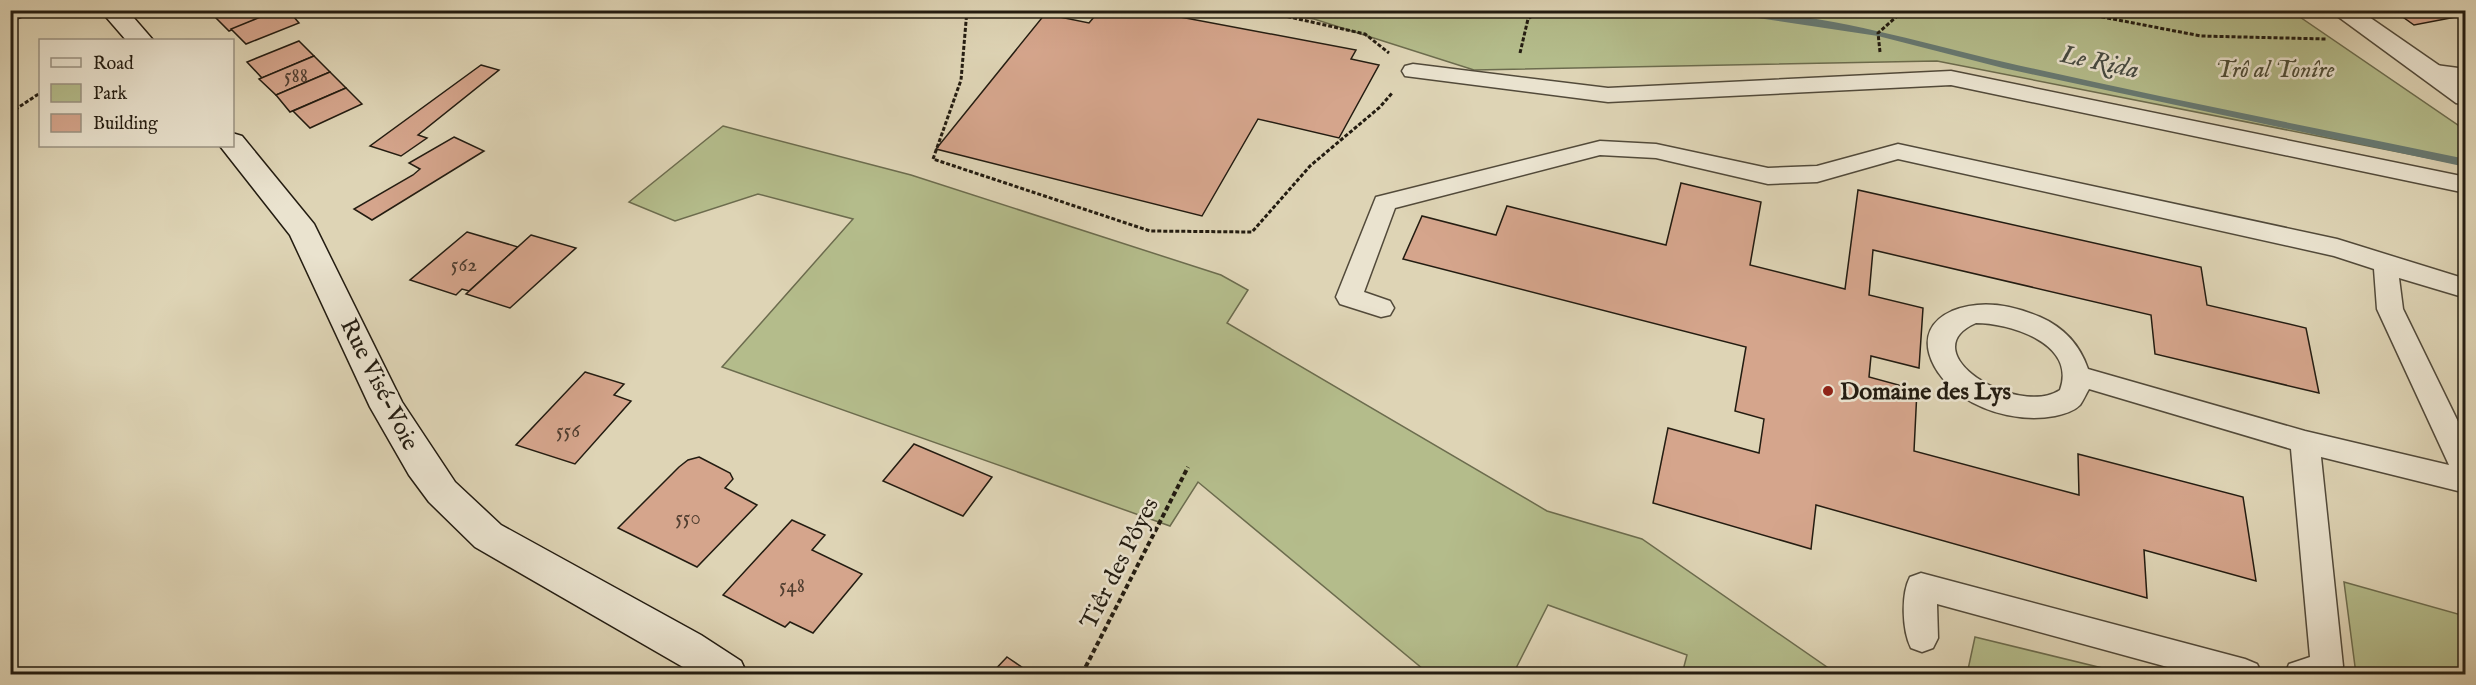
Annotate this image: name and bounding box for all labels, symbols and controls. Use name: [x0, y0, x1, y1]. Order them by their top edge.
water label: Le Rida: [2056, 38, 2142, 87]
legend: [39, 39, 234, 147]
text: Road: [93, 53, 134, 76]
park label: Trô al Tonîre: [2216, 55, 2334, 86]
house number: 588: [284, 63, 308, 90]
text: Park: [93, 83, 128, 106]
text: Building: [93, 113, 158, 136]
house number: 562: [451, 252, 477, 279]
street label: Rue Visé-Voie: [332, 313, 425, 456]
place label: Domaine des Lys: [1840, 377, 2011, 408]
marker: Domaine des Lys: [1821, 384, 1835, 398]
house number: 556: [556, 418, 581, 445]
street label: Tiêr des Pôyes: [1074, 493, 1167, 635]
house number: 550: [675, 505, 701, 532]
house number: 548: [779, 573, 805, 600]

